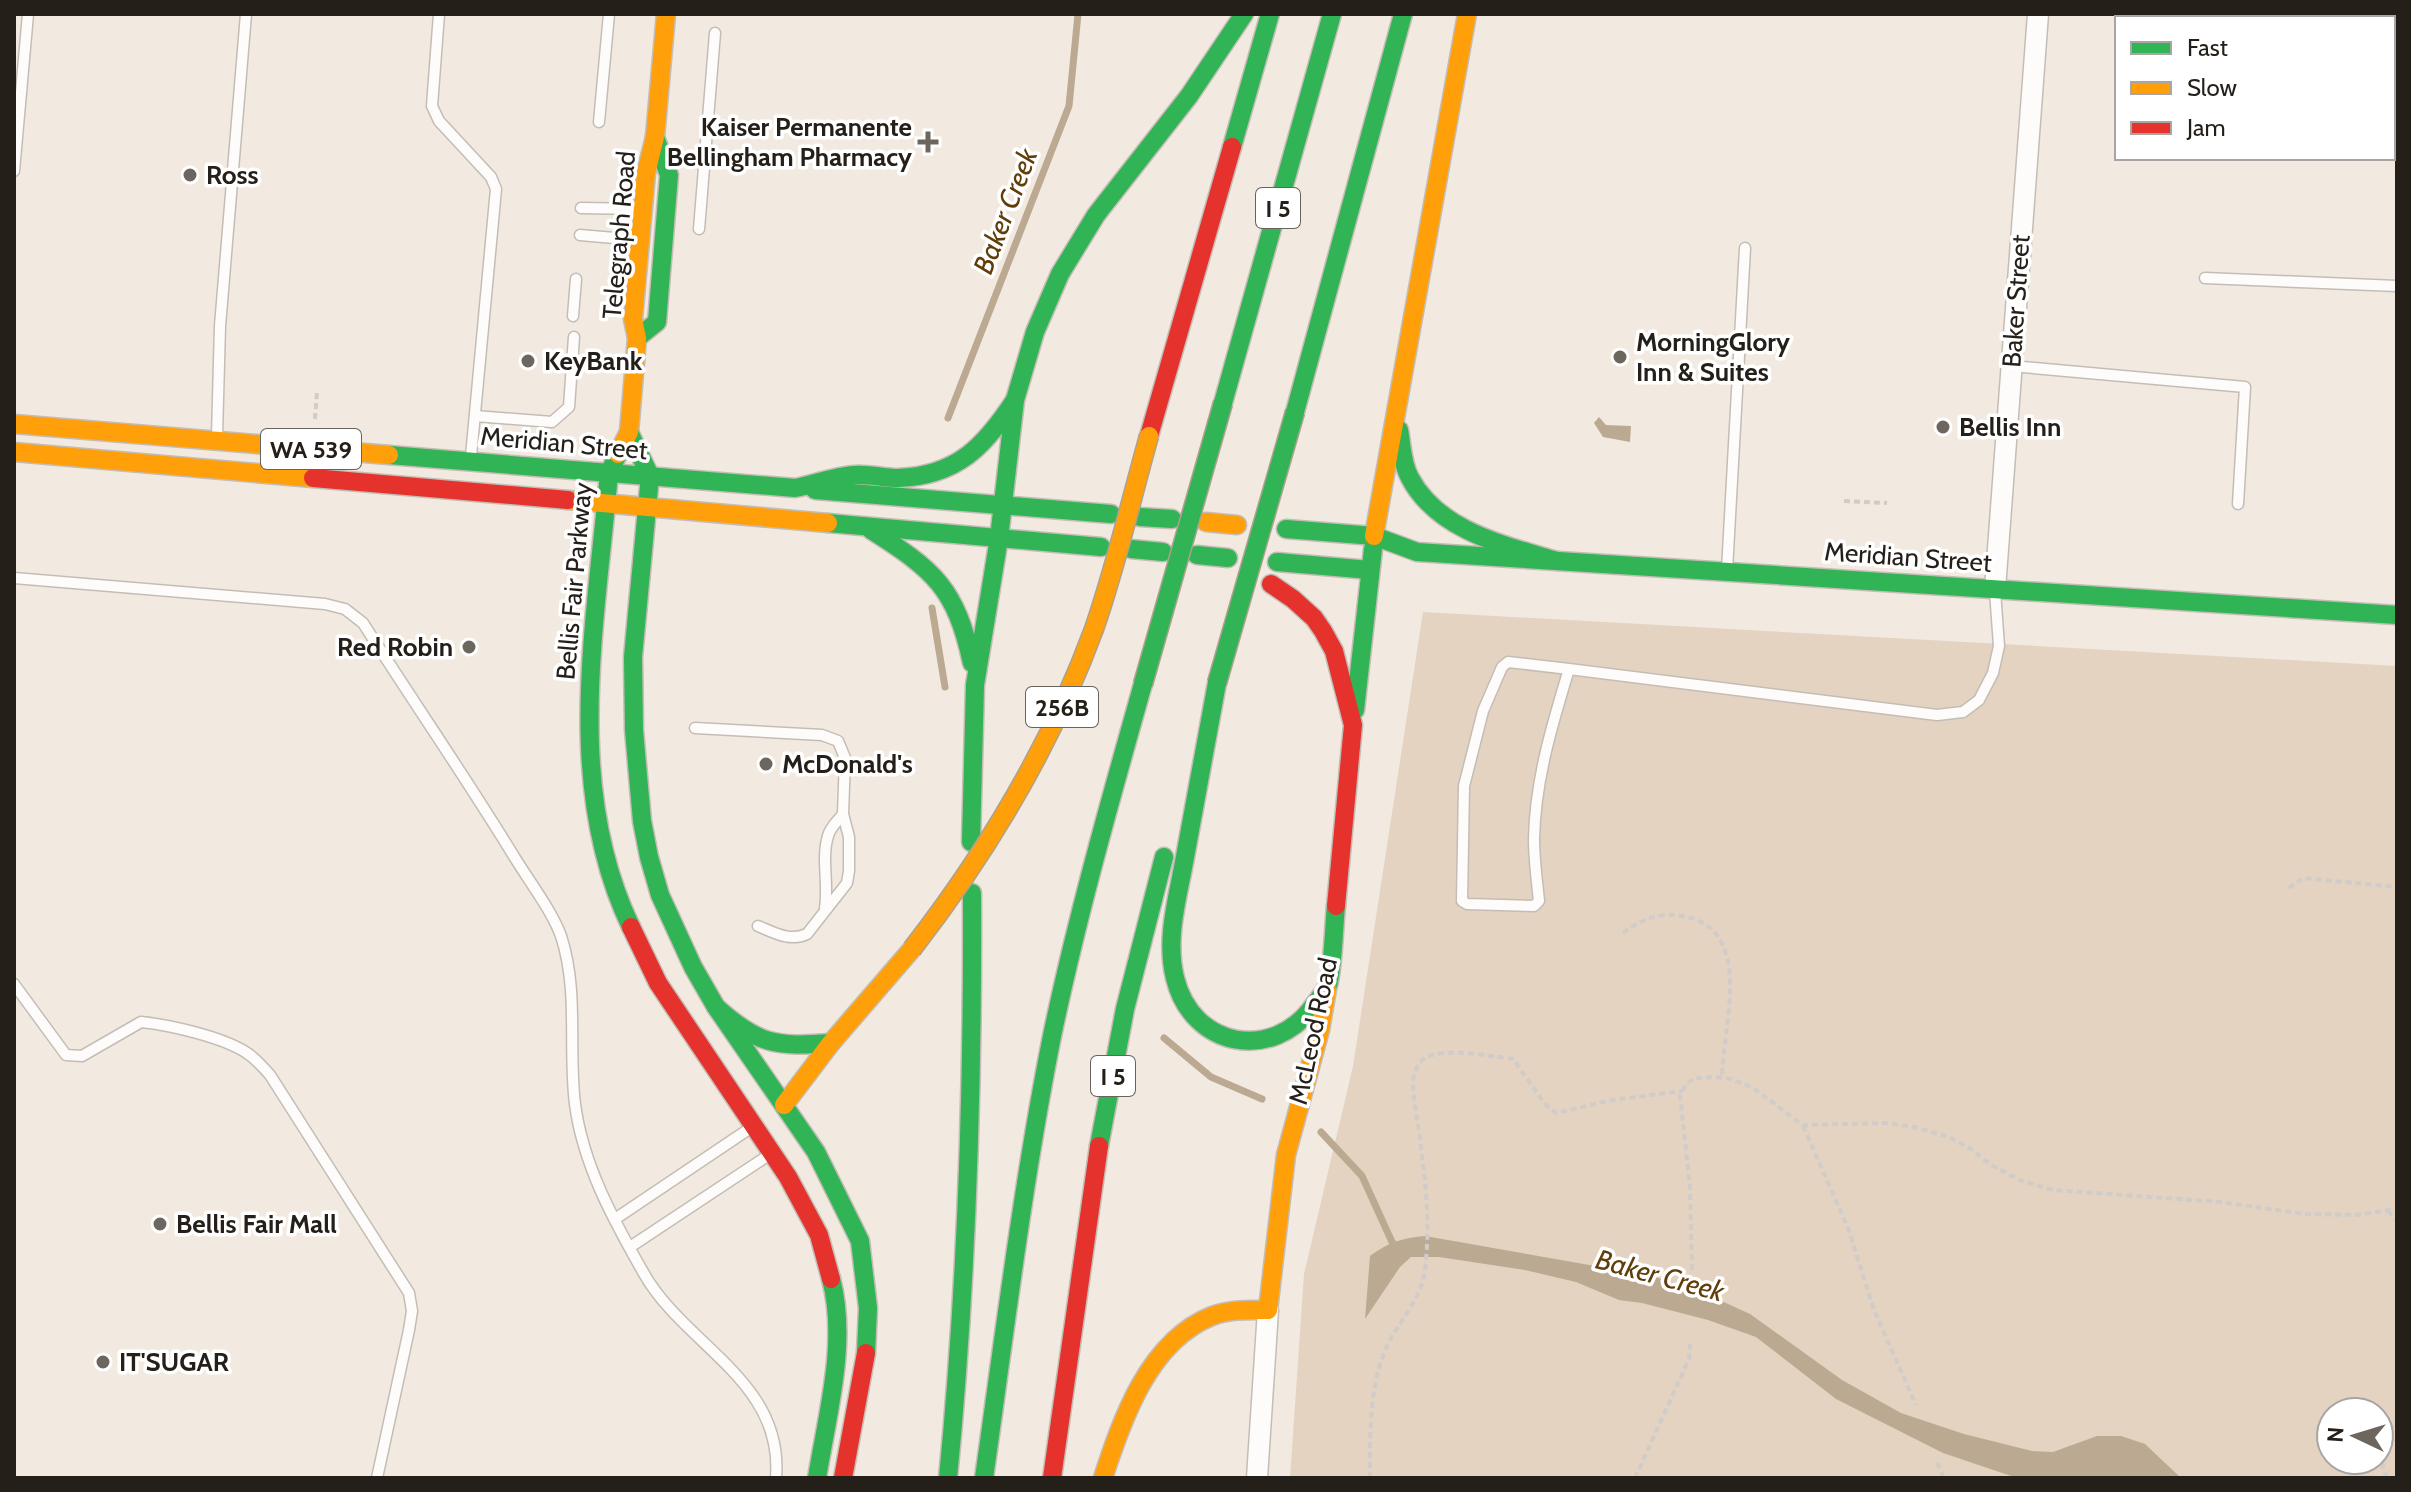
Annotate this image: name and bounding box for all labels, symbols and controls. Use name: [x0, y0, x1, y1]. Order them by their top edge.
legend: [2115, 16, 2395, 160]
text: Fast: [2187, 33, 2228, 62]
text: Slow: [2187, 73, 2237, 102]
place label: Kaiser Permanente Bellingham Pharmacy: [667, 111, 912, 173]
text: Jam: [2186, 113, 2225, 142]
marker: Kaiser Permanente Bellingham Pharmacy: [919, 133, 937, 151]
water label: Baker Creek: [966, 143, 1045, 278]
street label: Telegraph Road: [596, 150, 642, 320]
place label: Ross: [206, 159, 259, 191]
marker: Ross: [181, 166, 199, 184]
road number: I 5: [1256, 188, 1300, 228]
street label: Baker Street: [1995, 233, 2037, 369]
place label: MorningGlory Inn & Suites: [1636, 326, 1790, 388]
place label: KeyBank: [544, 345, 643, 377]
marker: MorningGlory Inn & Suites: [1611, 348, 1629, 366]
marker: KeyBank: [519, 352, 537, 370]
place label: Bellis Inn: [1959, 411, 2061, 443]
marker: Bellis Inn: [1934, 418, 1952, 436]
street label: Meridian Street: [479, 420, 649, 466]
road number: WA 539: [261, 429, 361, 469]
street label: Bellis Fair Parkway: [549, 481, 599, 681]
street label: Meridian Street: [1823, 535, 1993, 579]
place label: Red Robin: [337, 631, 453, 663]
marker: Red Robin: [460, 638, 478, 656]
road number: 256B: [1026, 687, 1098, 727]
place label: McDonald's: [782, 748, 913, 780]
marker: McDonald's: [757, 755, 775, 773]
street label: McLeod Road: [1282, 955, 1344, 1107]
road number: I 5: [1091, 1056, 1135, 1096]
place label: Bellis Fair Mall: [176, 1208, 337, 1240]
marker: Bellis Fair Mall: [151, 1215, 169, 1233]
water label: Baker Creek: [1592, 1242, 1729, 1309]
place label: IT'SUGAR: [119, 1346, 229, 1378]
marker: IT'SUGAR: [94, 1353, 112, 1371]
north arrow: [2315, 1396, 2395, 1476]
text: N: [2322, 1426, 2350, 1443]

